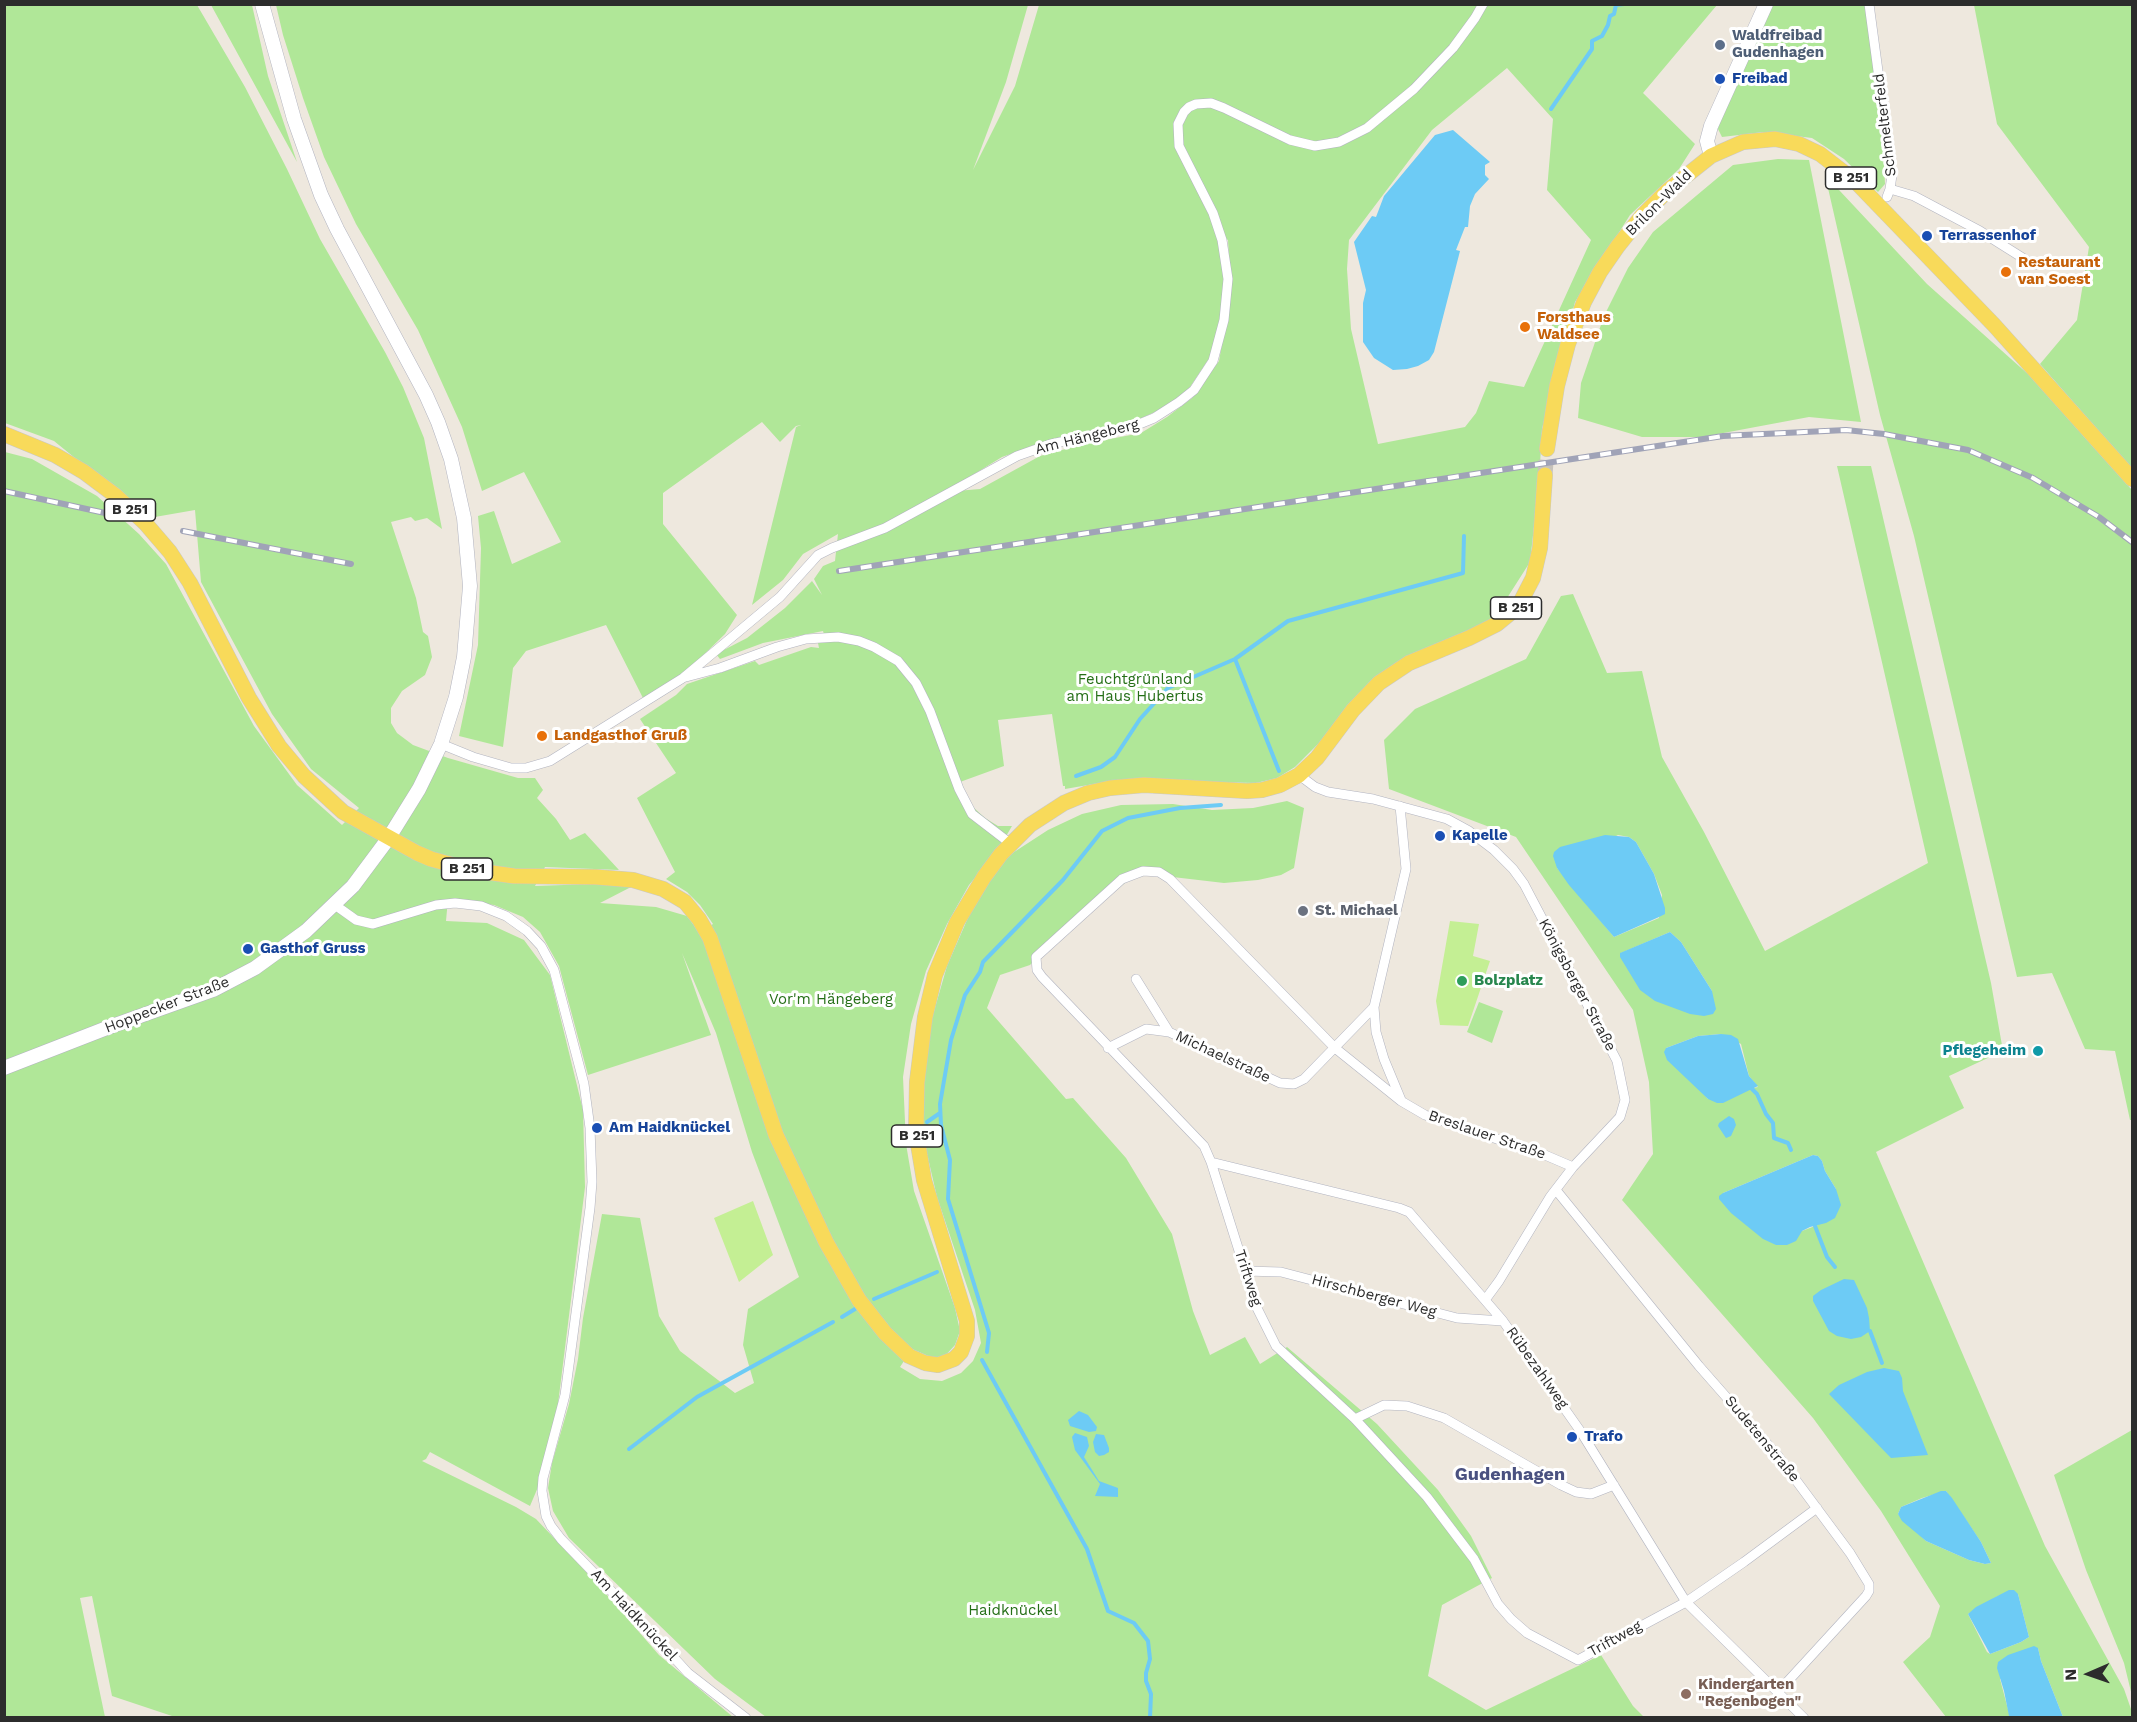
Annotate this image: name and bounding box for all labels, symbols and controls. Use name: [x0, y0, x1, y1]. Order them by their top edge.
place label: Waldfreibad Gudenhagen: [1732, 27, 1824, 62]
marker: Waldfreibad Gudenhagen: [1713, 38, 1727, 52]
place label: Freibad: [1732, 70, 1788, 88]
marker: Freibad: [1713, 72, 1727, 86]
street label: Schmelterfeld: [1870, 72, 1900, 178]
street label: Brilon-Wald: [1622, 166, 1696, 240]
road number: B 251: [1826, 167, 1876, 189]
place label: Terrassenhof: [1939, 227, 2036, 245]
marker: Terrassenhof: [1920, 229, 1934, 243]
place label: Restaurant van Soest: [2018, 254, 2100, 289]
marker: Restaurant van Soest: [1999, 265, 2013, 279]
place label: Forsthaus Waldsee: [1537, 309, 1611, 344]
marker: Forsthaus Waldsee: [1518, 320, 1532, 334]
street label: Am Hängeberg: [1033, 415, 1141, 459]
road number: B 251: [104, 499, 156, 521]
road number: B 251: [1490, 597, 1541, 619]
park label: Feuchtgrünland am Haus Hubertus: [1067, 671, 1203, 706]
place label: Landgasthof Gruß: [554, 727, 687, 745]
marker: Landgasthof Gruß: [535, 729, 549, 743]
place label: Kapelle: [1452, 827, 1508, 845]
marker: Kapelle: [1433, 829, 1447, 843]
road number: B 251: [442, 858, 492, 880]
place label: St. Michael: [1315, 902, 1398, 920]
marker: St. Michael: [1296, 904, 1310, 918]
street label: Königsberger Straße: [1534, 916, 1620, 1054]
place label: Gasthof Gruss: [260, 940, 366, 958]
marker: Gasthof Gruss: [241, 942, 255, 956]
place label: Bolzplatz: [1474, 972, 1543, 990]
street label: Hoppecker Straße: [102, 973, 232, 1037]
marker: Bolzplatz: [1455, 974, 1469, 988]
park label: Vor'm Hängeberg: [769, 991, 893, 1009]
street label: Michaelstraße: [1173, 1027, 1273, 1087]
place label: Pflegeheim: [1943, 1042, 2026, 1060]
marker: Pflegeheim: [2031, 1044, 2045, 1058]
street label: Breslauer Straße: [1426, 1107, 1548, 1163]
place label: Am Haidknückel: [609, 1119, 730, 1137]
marker: Am Haidknückel: [590, 1121, 604, 1135]
road number: B 251: [892, 1125, 942, 1147]
street label: Triftweg: [1230, 1247, 1266, 1309]
street label: Hirschberger Weg: [1310, 1271, 1438, 1321]
street label: Rübezahlweg: [1502, 1323, 1572, 1413]
street label: Sudetenstraße: [1721, 1392, 1803, 1486]
place label: Trafo: [1584, 1428, 1623, 1446]
marker: Trafo: [1565, 1430, 1579, 1444]
district label: Gudenhagen: [1455, 1464, 1565, 1486]
street label: Am Haidknückel: [587, 1565, 681, 1665]
park label: Haidknückel: [968, 1602, 1058, 1620]
street label: Triftweg: [1585, 1617, 1645, 1661]
north arrow: [2059, 1644, 2119, 1704]
text: N: [2061, 1668, 2080, 1681]
place label: Kindergarten "Regenbogen": [1698, 1676, 1801, 1711]
marker: Kindergarten "Regenbogen": [1679, 1687, 1693, 1701]

